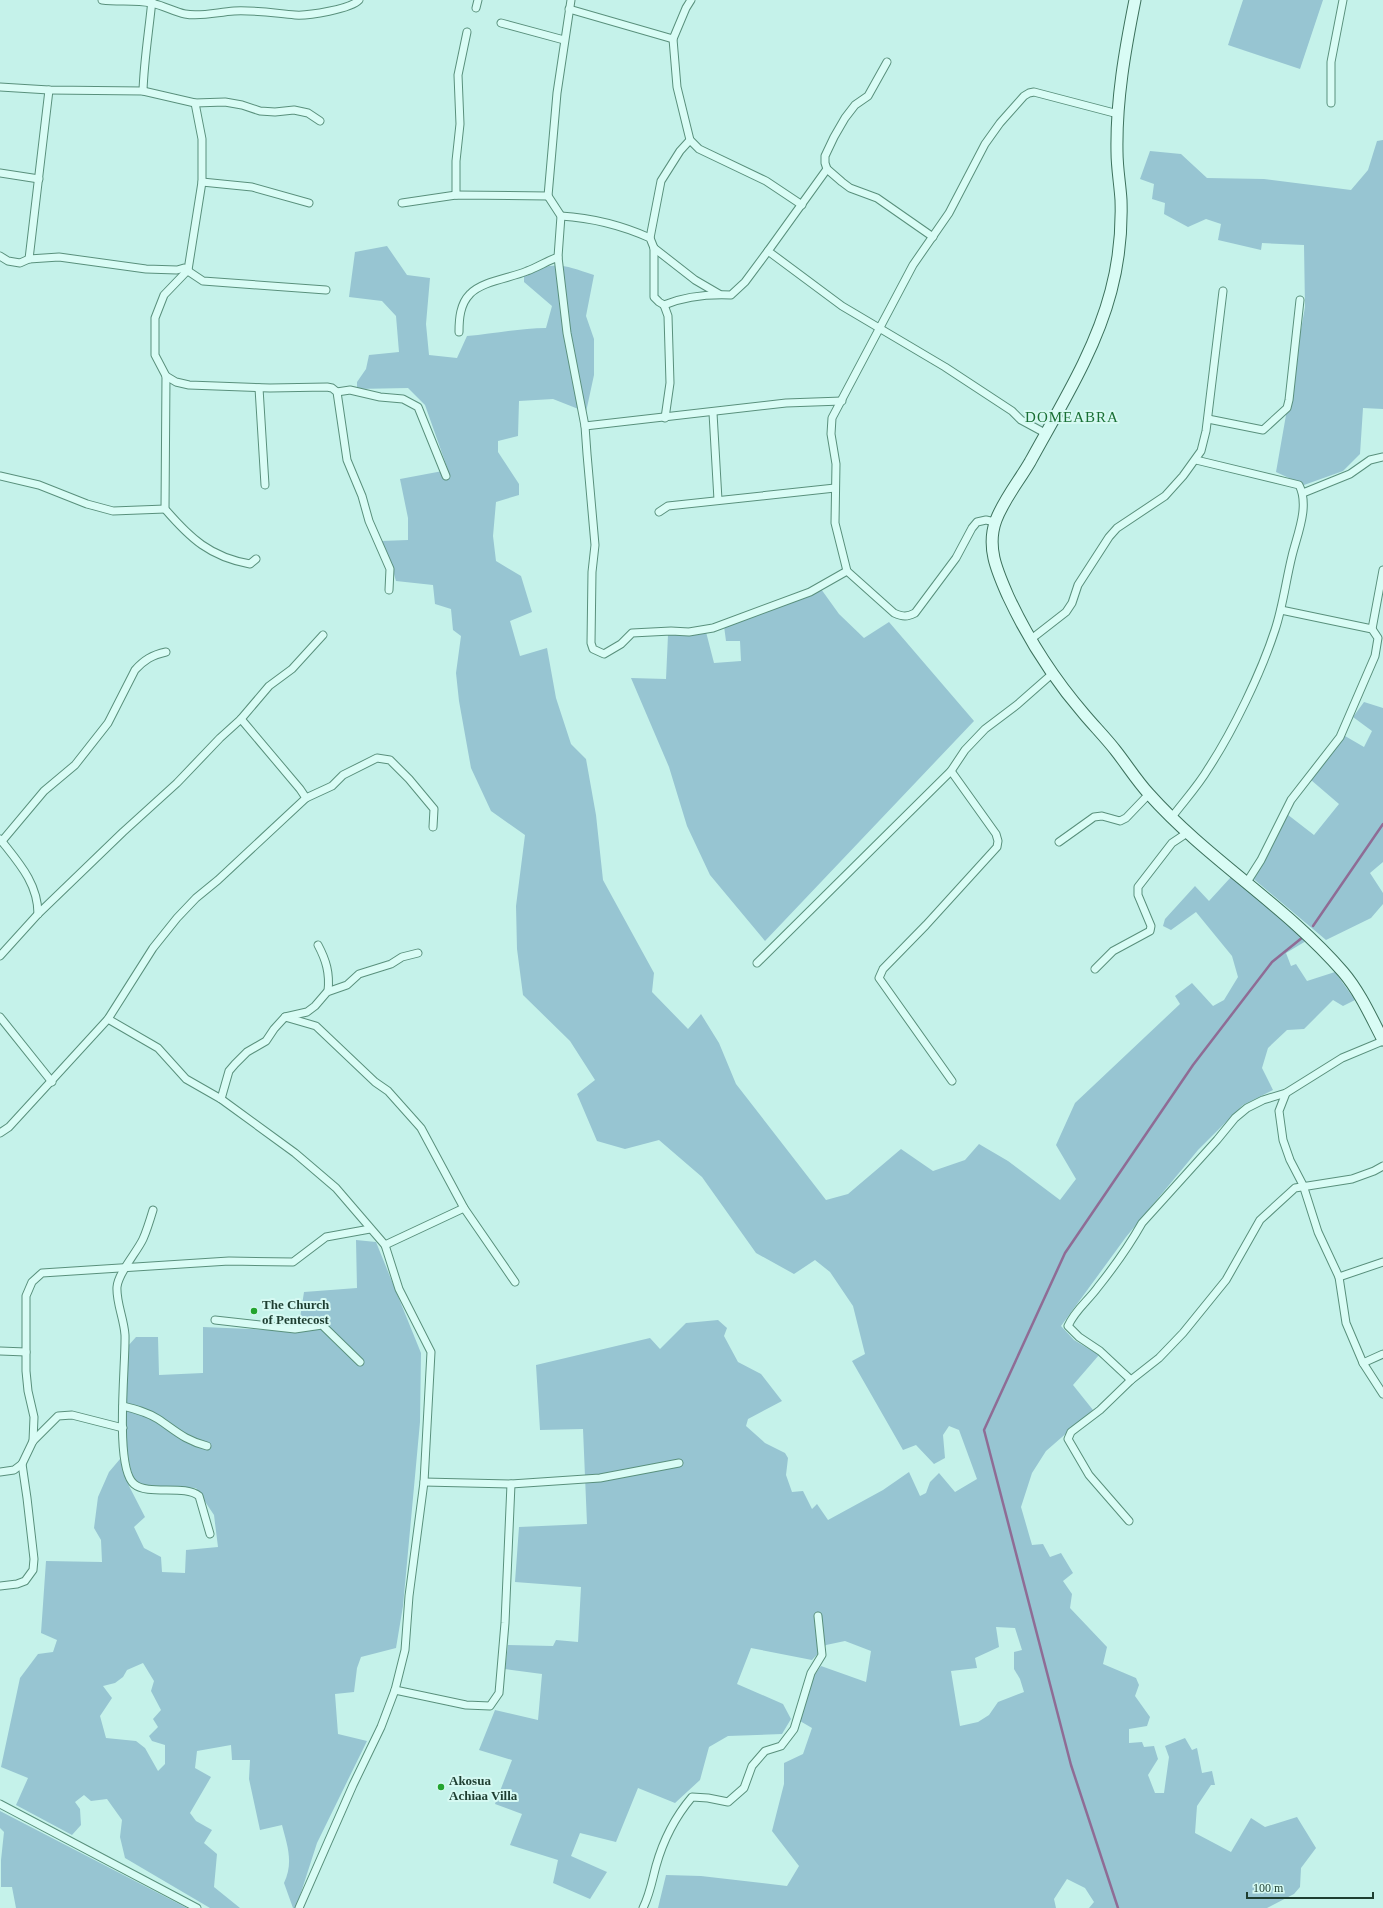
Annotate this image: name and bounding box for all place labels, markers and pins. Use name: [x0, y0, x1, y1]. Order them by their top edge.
place label: The Church of Pentecost: [262, 1297, 330, 1327]
marker: The Church of Pentecost: [249, 1306, 259, 1316]
place label: Akosua Achiaa Villa: [449, 1773, 518, 1803]
marker: Akosua Achiaa Villa: [436, 1782, 446, 1792]

